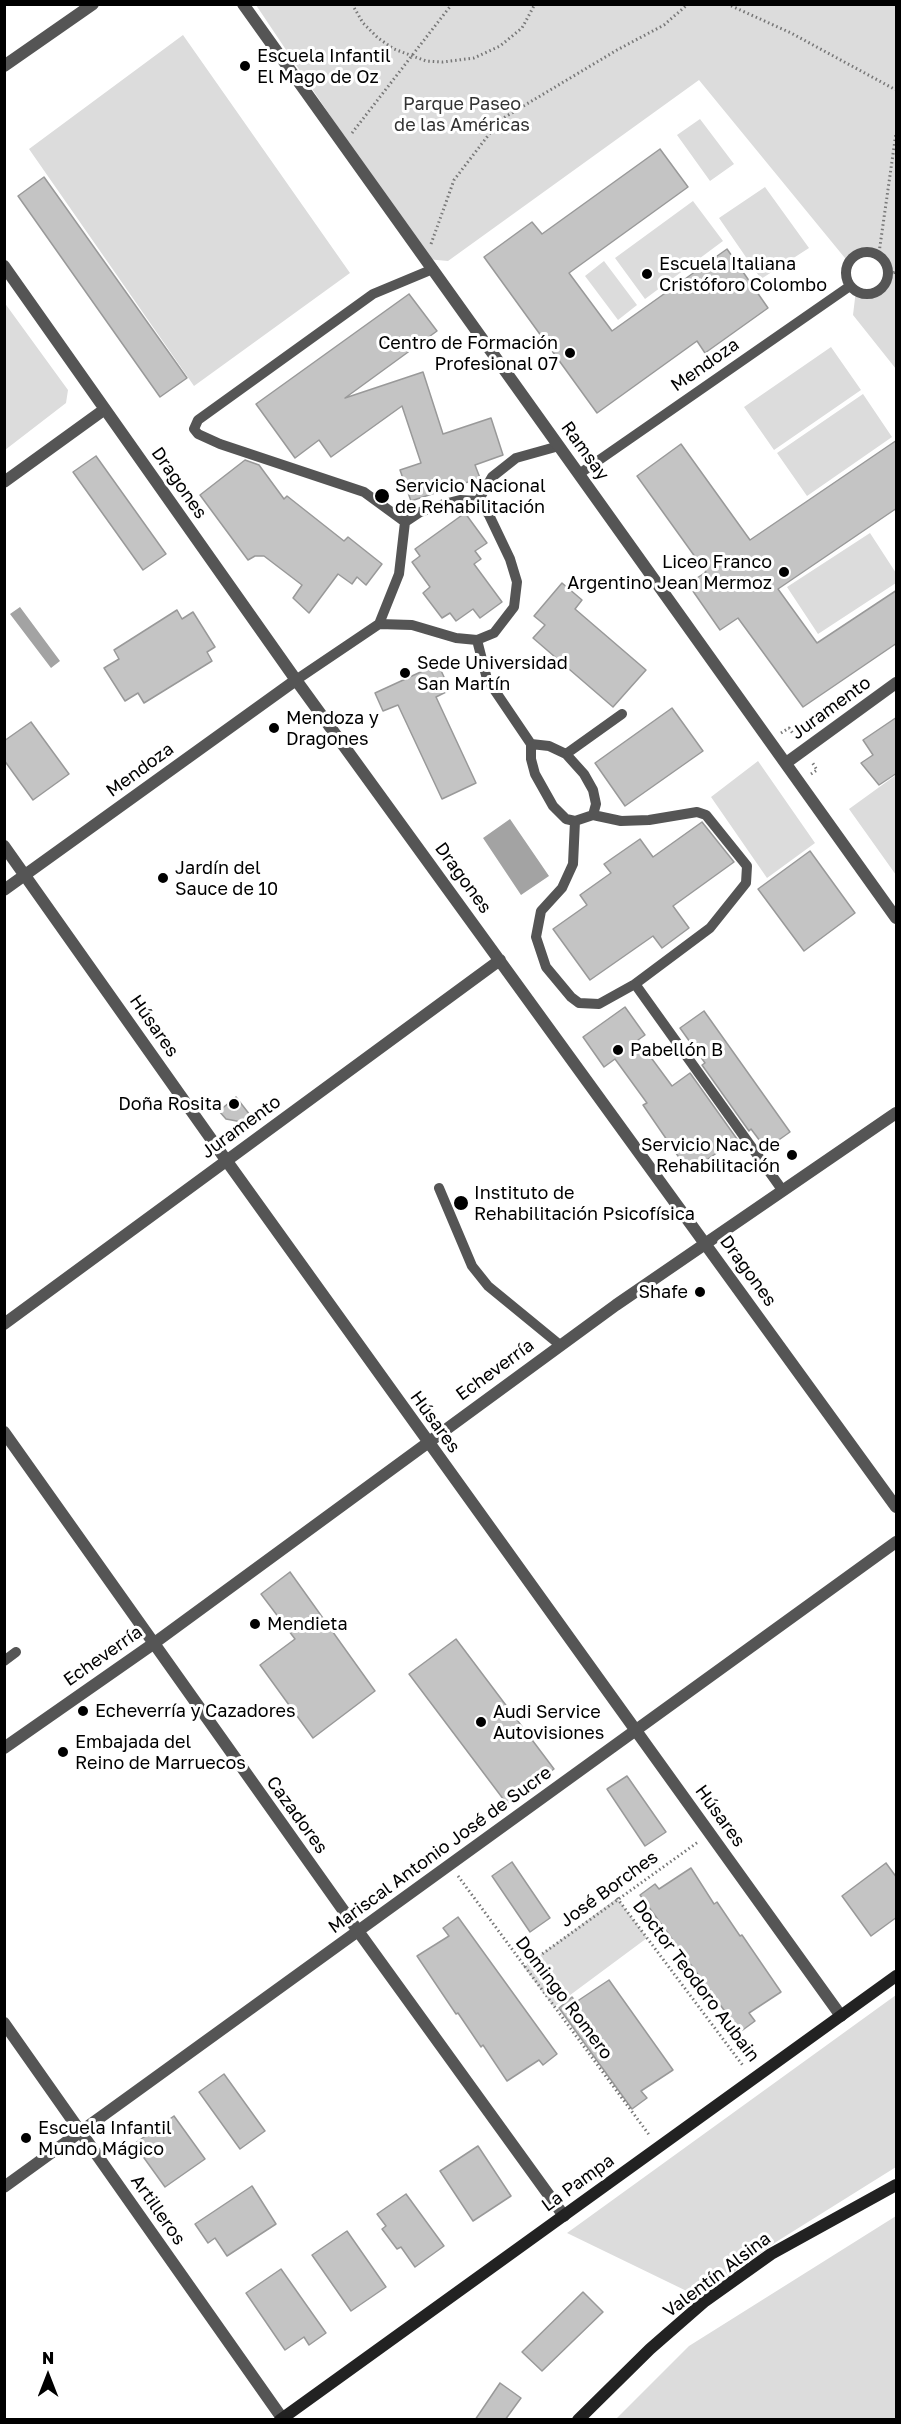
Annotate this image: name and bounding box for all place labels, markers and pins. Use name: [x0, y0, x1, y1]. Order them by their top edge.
place label: Escuela Infantil El Mago de Oz: [257, 45, 391, 88]
marker: Escuela Infantil El Mago de Oz: [238, 59, 252, 73]
place label: Escuela Italiana Cristóforo Colombo: [659, 253, 827, 296]
marker: Escuela Italiana Cristóforo Colombo: [640, 267, 654, 281]
place label: Centro de Formación Profesional 07: [378, 332, 558, 374]
marker: Centro de Formación Profesional 07: [563, 346, 577, 360]
place label: Servicio Nacional de Rehabilitación: [395, 475, 546, 518]
marker: Servicio Nacional de Rehabilitación: [373, 487, 391, 505]
place label: Liceo Franco Argentino Jean Mermoz: [567, 551, 772, 594]
marker: Liceo Franco Argentino Jean Mermoz: [777, 565, 791, 579]
place label: Sede Universidad San Martín: [417, 652, 568, 694]
marker: Sede Universidad San Martín: [398, 666, 412, 680]
place label: Mendoza y Dragones: [286, 707, 379, 750]
marker: Mendoza y Dragones: [267, 721, 281, 735]
place label: Jardín del Sauce de 10: [175, 857, 278, 900]
marker: Jardín del Sauce de 10: [156, 871, 170, 885]
place label: Pabellón B: [630, 1039, 723, 1061]
marker: Pabellón B: [611, 1043, 625, 1057]
place label: Doña Rosita: [118, 1093, 222, 1115]
marker: Doña Rosita: [227, 1097, 241, 1111]
place label: Servicio Nac. de Rehabilitación: [641, 1134, 780, 1176]
marker: Servicio Nac. de Rehabilitación: [785, 1148, 799, 1162]
place label: Instituto de Rehabilitación Psicofísica: [474, 1182, 695, 1224]
marker: Instituto de Rehabilitación Psicofísica: [452, 1194, 470, 1212]
place label: Shafe: [638, 1281, 688, 1303]
marker: Shafe: [693, 1285, 707, 1299]
place label: Mendieta: [267, 1613, 348, 1635]
marker: Mendieta: [248, 1617, 262, 1631]
place label: Echeverría y Cazadores: [95, 1700, 295, 1722]
place label: Audi Service Autovisiones: [493, 1701, 604, 1744]
marker: Echeverría y Cazadores: [76, 1704, 90, 1718]
marker: Audi Service Autovisiones: [474, 1715, 488, 1729]
place label: Embajada del Reino de Marruecos: [75, 1731, 246, 1774]
marker: Embajada del Reino de Marruecos: [56, 1745, 70, 1759]
place label: Escuela Infantil Mundo Mágico: [38, 2117, 172, 2160]
marker: Escuela Infantil Mundo Mágico: [19, 2131, 33, 2145]

